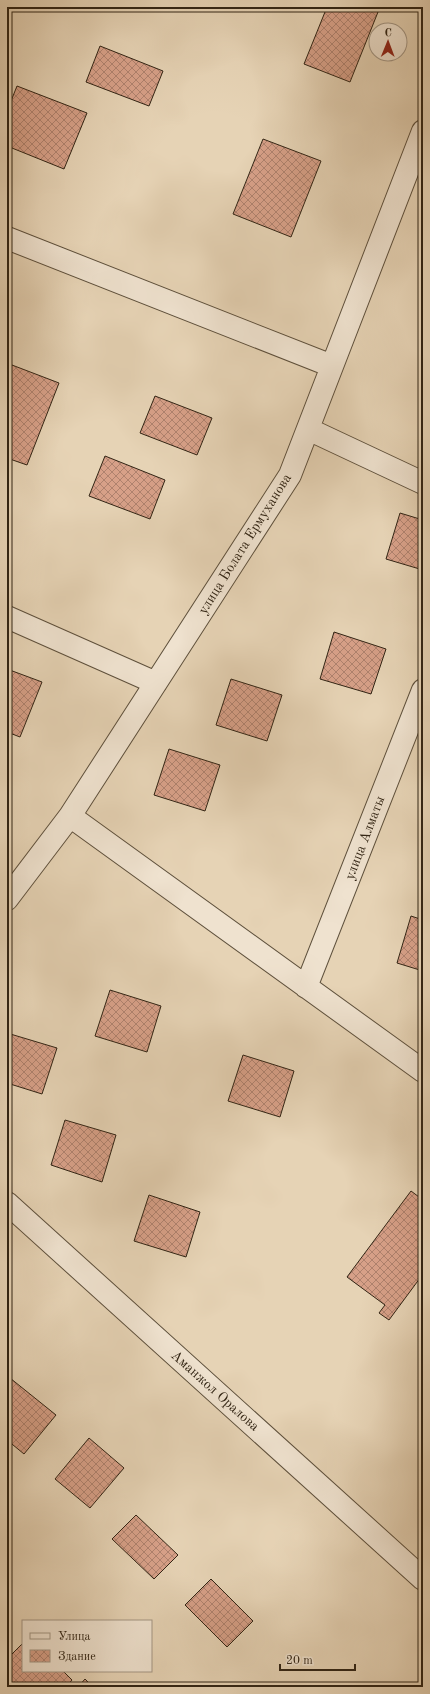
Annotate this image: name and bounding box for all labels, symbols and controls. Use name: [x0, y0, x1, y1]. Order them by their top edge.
north arrow: [368, 22, 408, 62]
text: С: [384, 28, 392, 39]
street label: улица Болата Ермуханова: [196, 471, 294, 617]
street label: улица Алматы: [343, 794, 387, 882]
street label: Аманжол Оралова: [168, 1348, 262, 1434]
legend: [22, 1620, 152, 1672]
text: Улица: [58, 1631, 91, 1643]
scale bar: [280, 1646, 355, 1672]
text: Здание: [58, 1651, 96, 1663]
text: 20 m: [286, 1655, 313, 1667]

